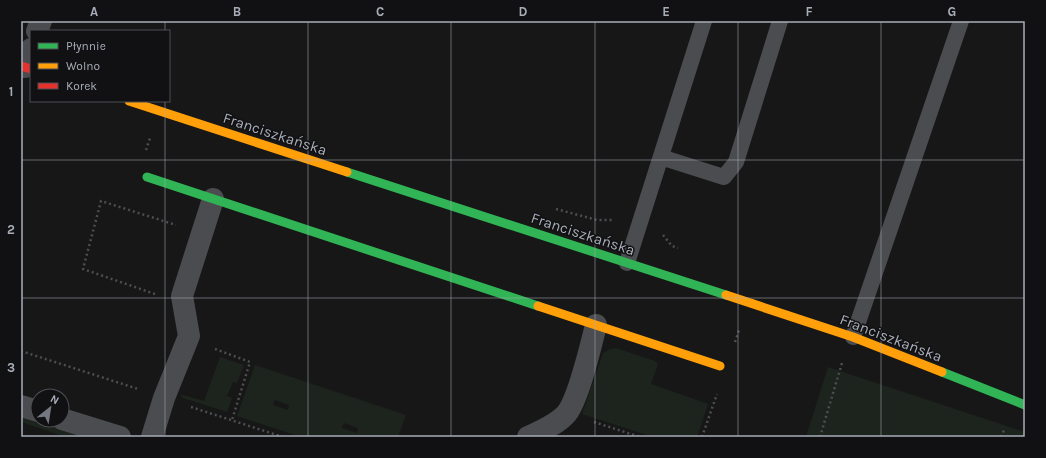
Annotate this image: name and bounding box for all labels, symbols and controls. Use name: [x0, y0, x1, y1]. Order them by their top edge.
text: A: [90, 4, 98, 19]
text: B: [233, 4, 241, 19]
text: C: [376, 4, 384, 19]
text: D: [519, 4, 528, 19]
text: E: [662, 4, 670, 19]
text: F: [805, 4, 813, 19]
text: G: [948, 4, 956, 19]
legend: [30, 30, 170, 102]
text: Płynnie: [66, 39, 106, 53]
text: Wolno: [66, 59, 100, 73]
text: Korek: [66, 79, 97, 93]
text: 1: [9, 84, 13, 99]
street label: Franciszkańska: [221, 109, 329, 159]
street label: Franciszkańska: [529, 209, 637, 259]
text: 2: [7, 222, 15, 237]
street label: Franciszkańska: [837, 310, 945, 366]
text: 3: [7, 360, 15, 375]
north arrow: [30, 388, 70, 428]
text: N: [48, 392, 61, 407]

